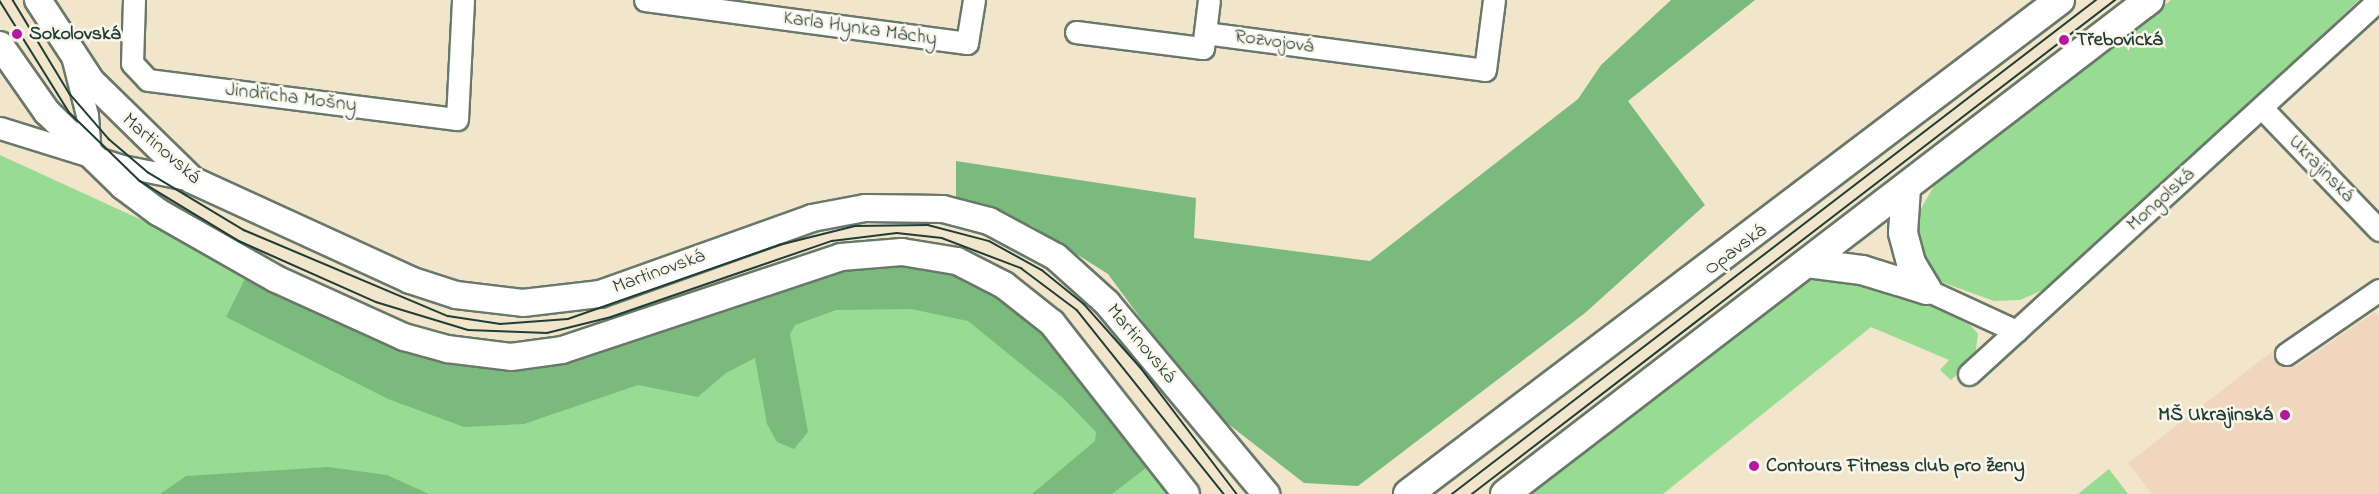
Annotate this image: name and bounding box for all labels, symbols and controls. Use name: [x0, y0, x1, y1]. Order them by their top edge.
street label: Karla Hynka Máchy: [782, 6, 938, 52]
place label: Sokolovská: [29, 22, 121, 46]
street label: Rozvojová: [1233, 25, 1315, 59]
marker: Sokolovská: [10, 27, 24, 41]
place label: Třebovická: [2076, 28, 2163, 52]
marker: Třebovická: [2057, 33, 2071, 47]
street label: Jindřicha Mošny: [224, 78, 358, 118]
street label: Martinovská: [117, 108, 205, 190]
street label: Ukrajinská: [2283, 130, 2359, 208]
street label: Mongolská: [2122, 163, 2200, 237]
street label: Opavská: [1700, 219, 1772, 281]
street label: Martinovská: [610, 244, 708, 300]
street label: Martinovská: [1101, 299, 1181, 389]
place label: MŠ Ukrajinská: [2158, 403, 2273, 427]
marker: MŠ Ukrajinská: [2278, 408, 2292, 422]
place label: Contours Fitness club pro ženy: [1766, 454, 2025, 478]
marker: Contours Fitness club pro ženy: [1747, 459, 1761, 473]

